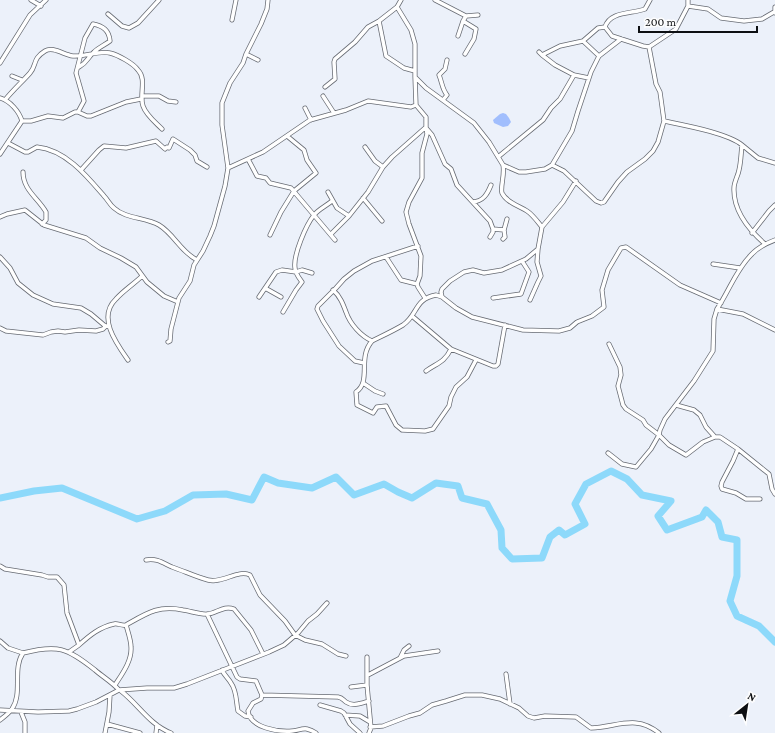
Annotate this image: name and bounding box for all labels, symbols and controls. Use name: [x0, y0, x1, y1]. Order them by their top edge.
scale bar: [639, 8, 757, 34]
text: 200 m: [645, 15, 677, 29]
north arrow: [727, 685, 767, 725]
text: N: [746, 689, 759, 704]

